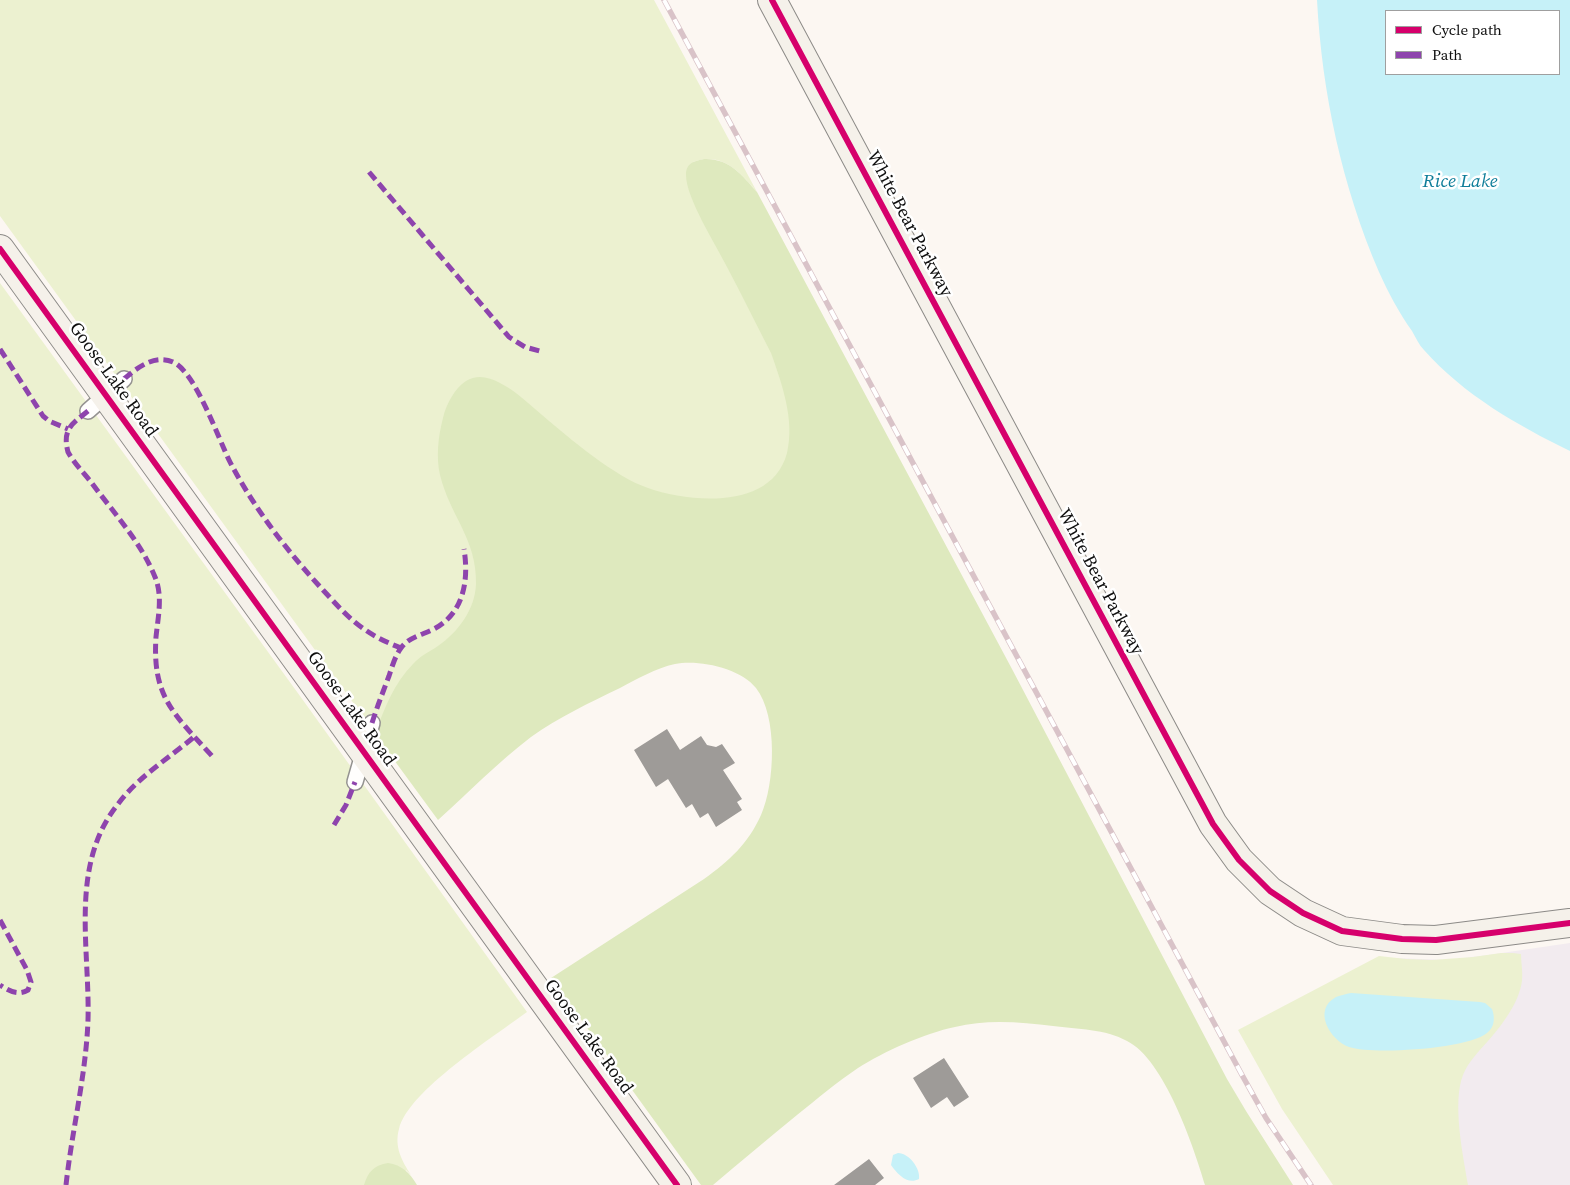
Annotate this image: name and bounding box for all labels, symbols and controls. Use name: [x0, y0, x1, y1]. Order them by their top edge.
legend: [1385, 10, 1560, 75]
text: Cycle path: [1432, 19, 1502, 40]
text: Path: [1432, 44, 1462, 65]
street label: White Bear Parkway: [861, 147, 957, 301]
water label: Rice Lake: [1423, 171, 1497, 193]
street label: Goose Lake Road: [64, 318, 162, 442]
street label: White Bear Parkway: [1052, 505, 1148, 659]
street label: Goose Lake Road: [302, 647, 400, 771]
street label: Goose Lake Road: [539, 975, 637, 1099]

